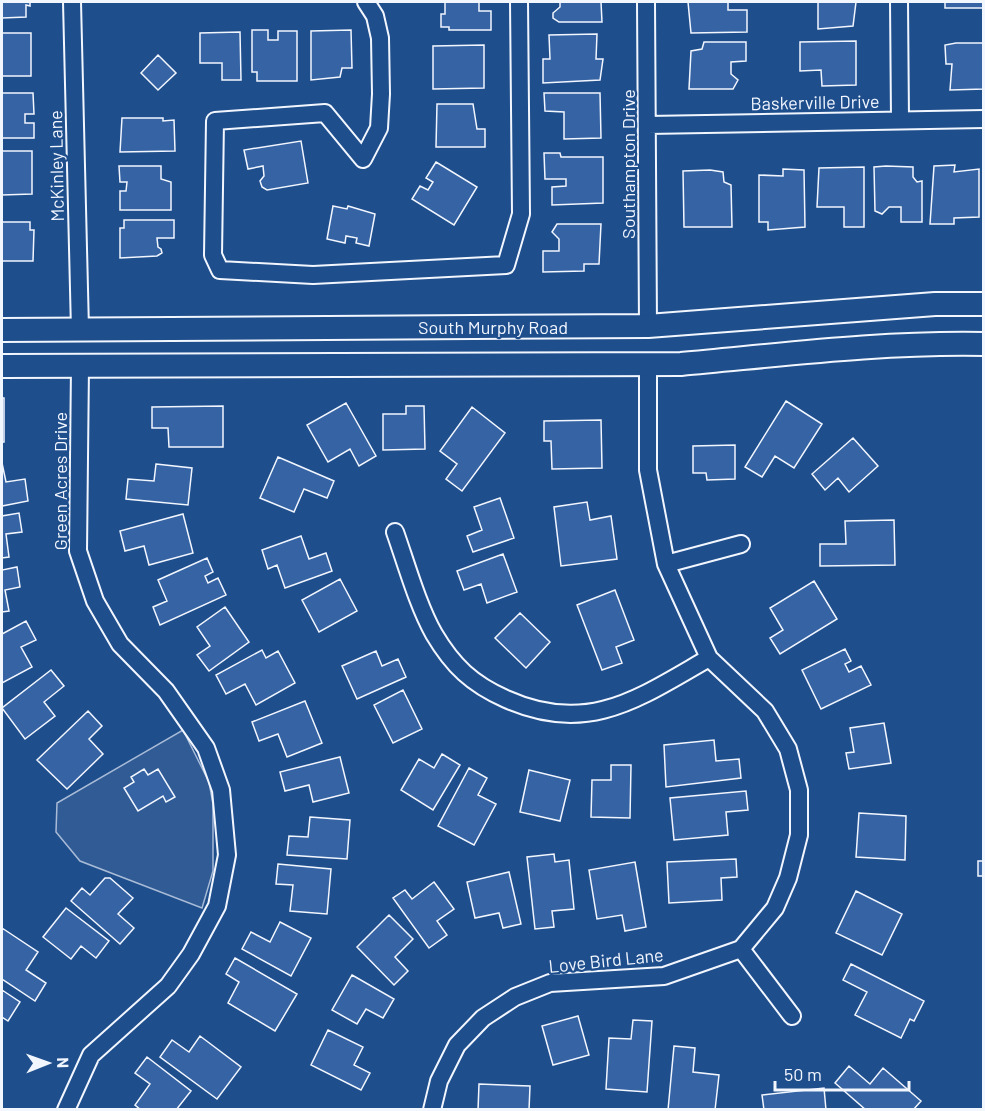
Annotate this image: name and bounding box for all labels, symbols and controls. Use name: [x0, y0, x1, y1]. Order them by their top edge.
street label: Southampton Drive: [617, 89, 639, 239]
street label: Baskerville Drive: [750, 90, 880, 114]
street label: McKinley Lane: [44, 110, 68, 222]
street label: South Murphy Road: [418, 316, 568, 338]
street label: Green Acres Drive: [49, 412, 71, 550]
street label: Love Bird Lane: [547, 943, 665, 977]
north arrow: [18, 1033, 78, 1093]
scale bar: [775, 1054, 908, 1092]
text: N: [54, 1057, 73, 1068]
text: 50 m: [784, 1063, 822, 1085]

